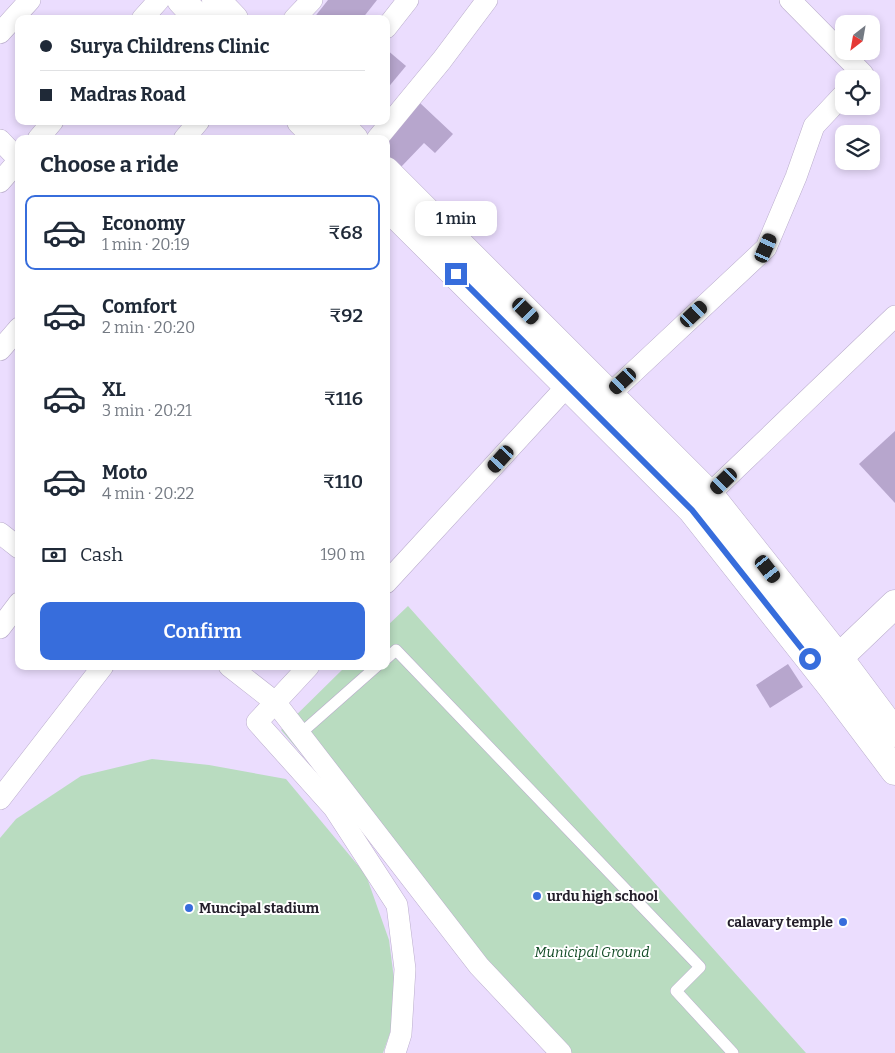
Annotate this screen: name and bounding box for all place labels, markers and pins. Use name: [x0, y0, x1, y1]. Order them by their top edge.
place label: urdu high school: [547, 888, 659, 905]
marker: urdu high school: [531, 890, 543, 902]
place label: Muncipal stadium: [199, 900, 320, 917]
marker: Muncipal stadium: [183, 902, 195, 914]
place label: calavary temple: [727, 914, 833, 931]
marker: calavary temple: [837, 916, 849, 928]

